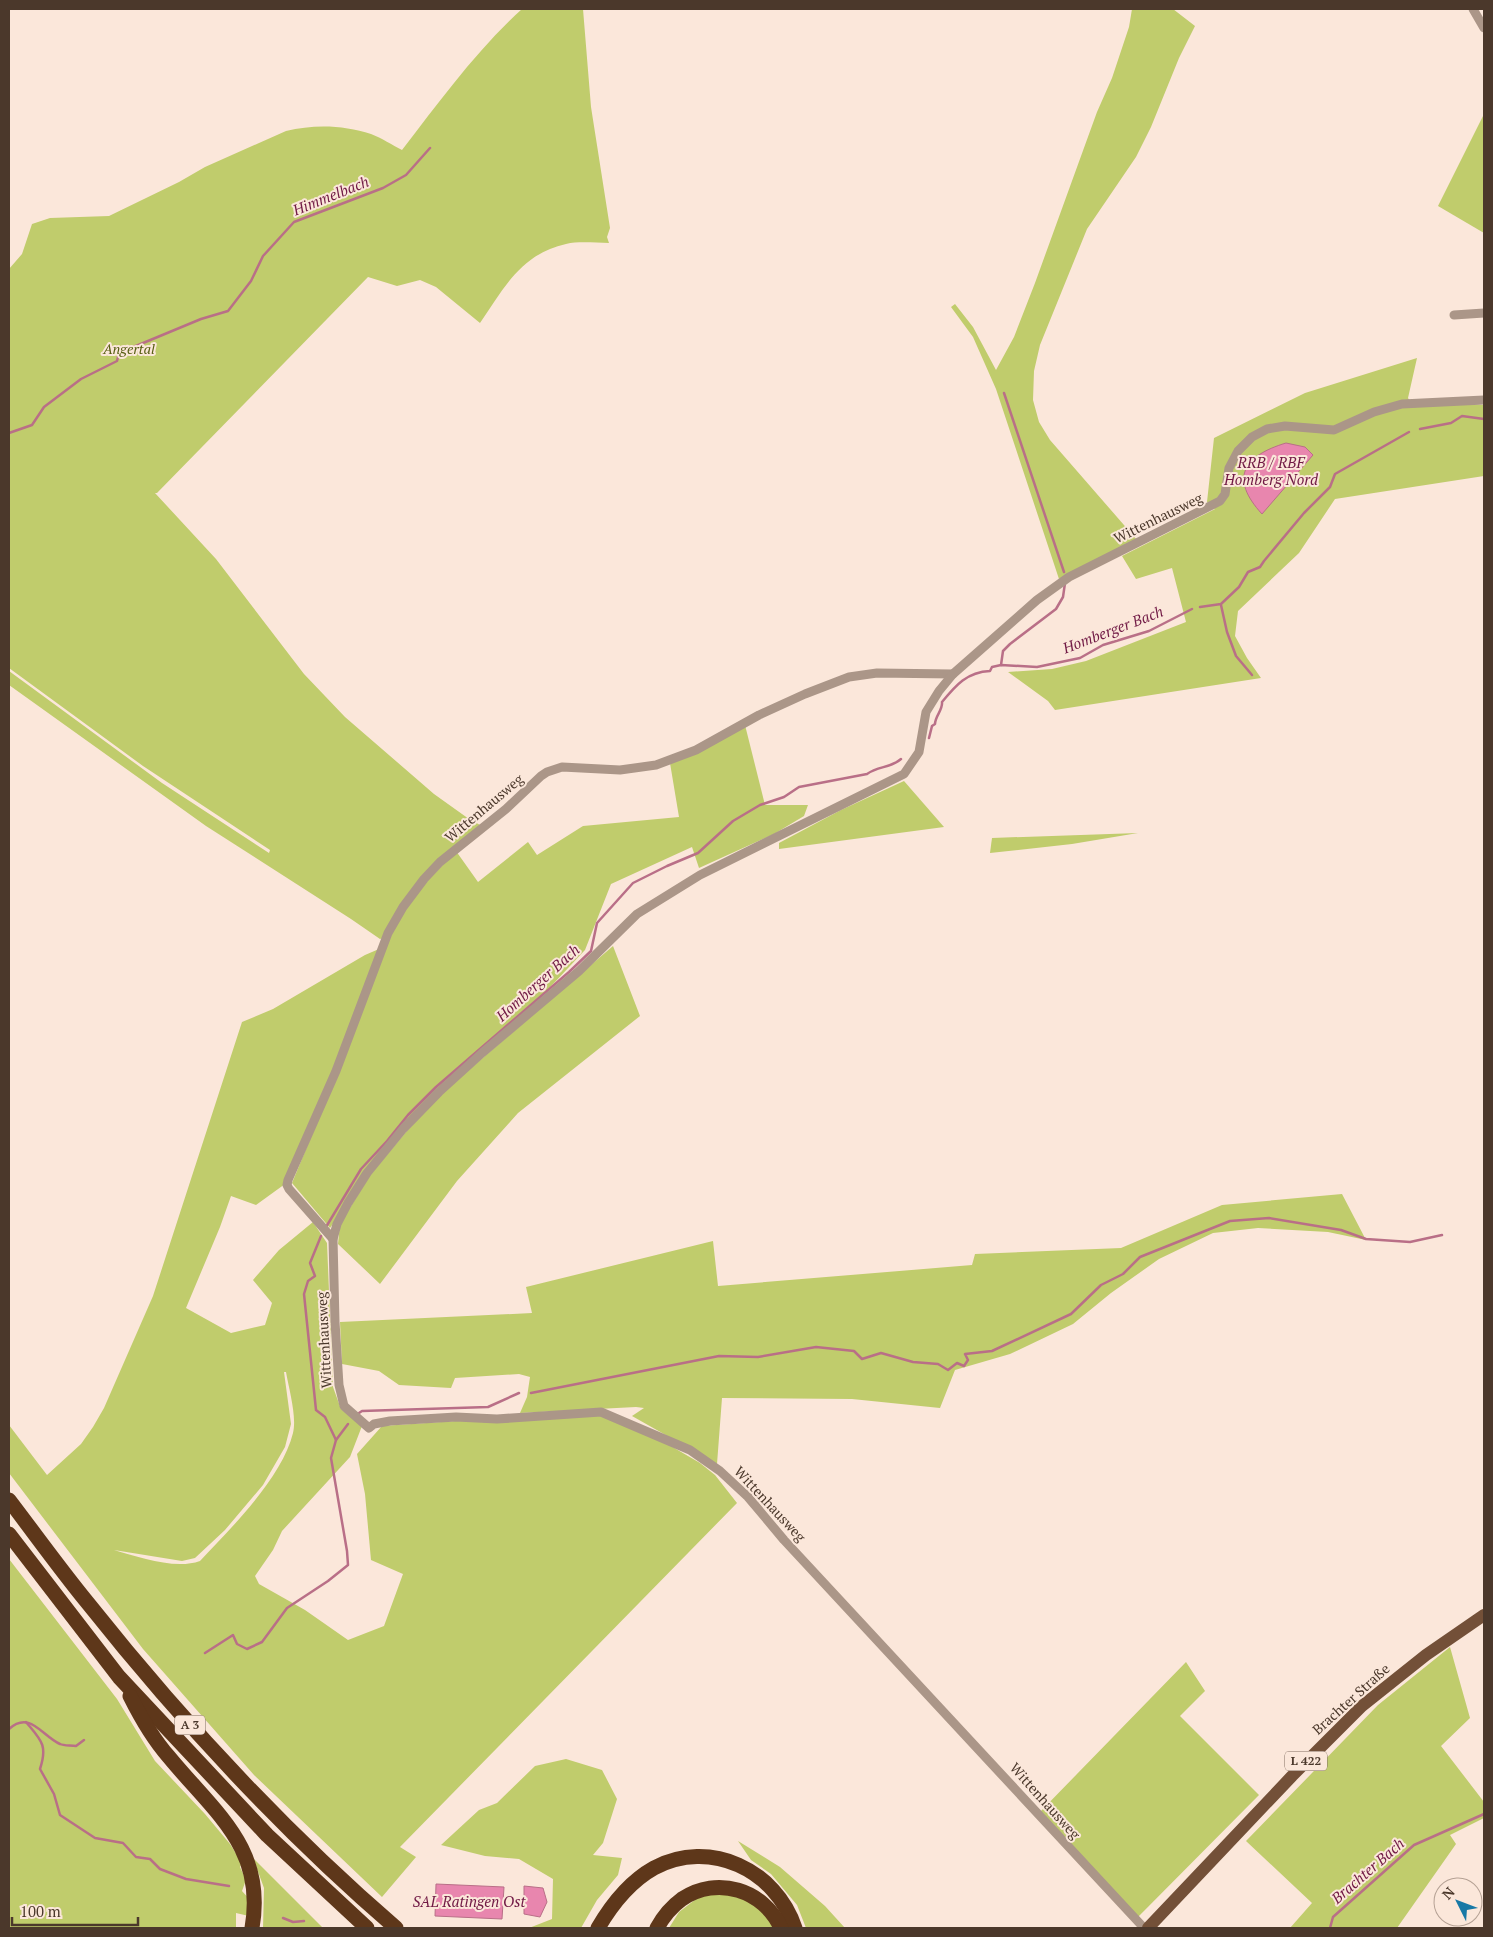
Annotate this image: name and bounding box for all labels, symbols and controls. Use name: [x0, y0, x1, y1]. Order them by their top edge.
water label: Himmelbach: [289, 171, 372, 220]
park label: Angertal: [102, 339, 155, 358]
water label: RRB / RBF Homberg Nord: [1223, 452, 1319, 489]
street label: Wittenhausweg: [1110, 488, 1206, 547]
water label: Homberger Bach: [1059, 601, 1166, 658]
street label: Wittenhausweg: [440, 769, 527, 846]
water label: Homberger Bach: [490, 939, 583, 1026]
street label: Wittenhausweg: [311, 1291, 336, 1389]
street label: Wittenhausweg: [730, 1462, 811, 1546]
street label: Brachter Straße: [1308, 1659, 1393, 1738]
road number: A 3: [175, 1716, 205, 1734]
road number: L 422: [1285, 1752, 1327, 1770]
street label: Wittenhausweg: [1006, 1758, 1085, 1843]
water label: Brachter Bach: [1326, 1833, 1408, 1908]
north arrow: [1433, 1877, 1483, 1927]
text: N: [1437, 1882, 1459, 1903]
water label: SAL Ratingen Ost: [412, 1891, 526, 1911]
scale bar: [12, 1894, 139, 1926]
text: 100 m: [20, 1901, 61, 1921]

